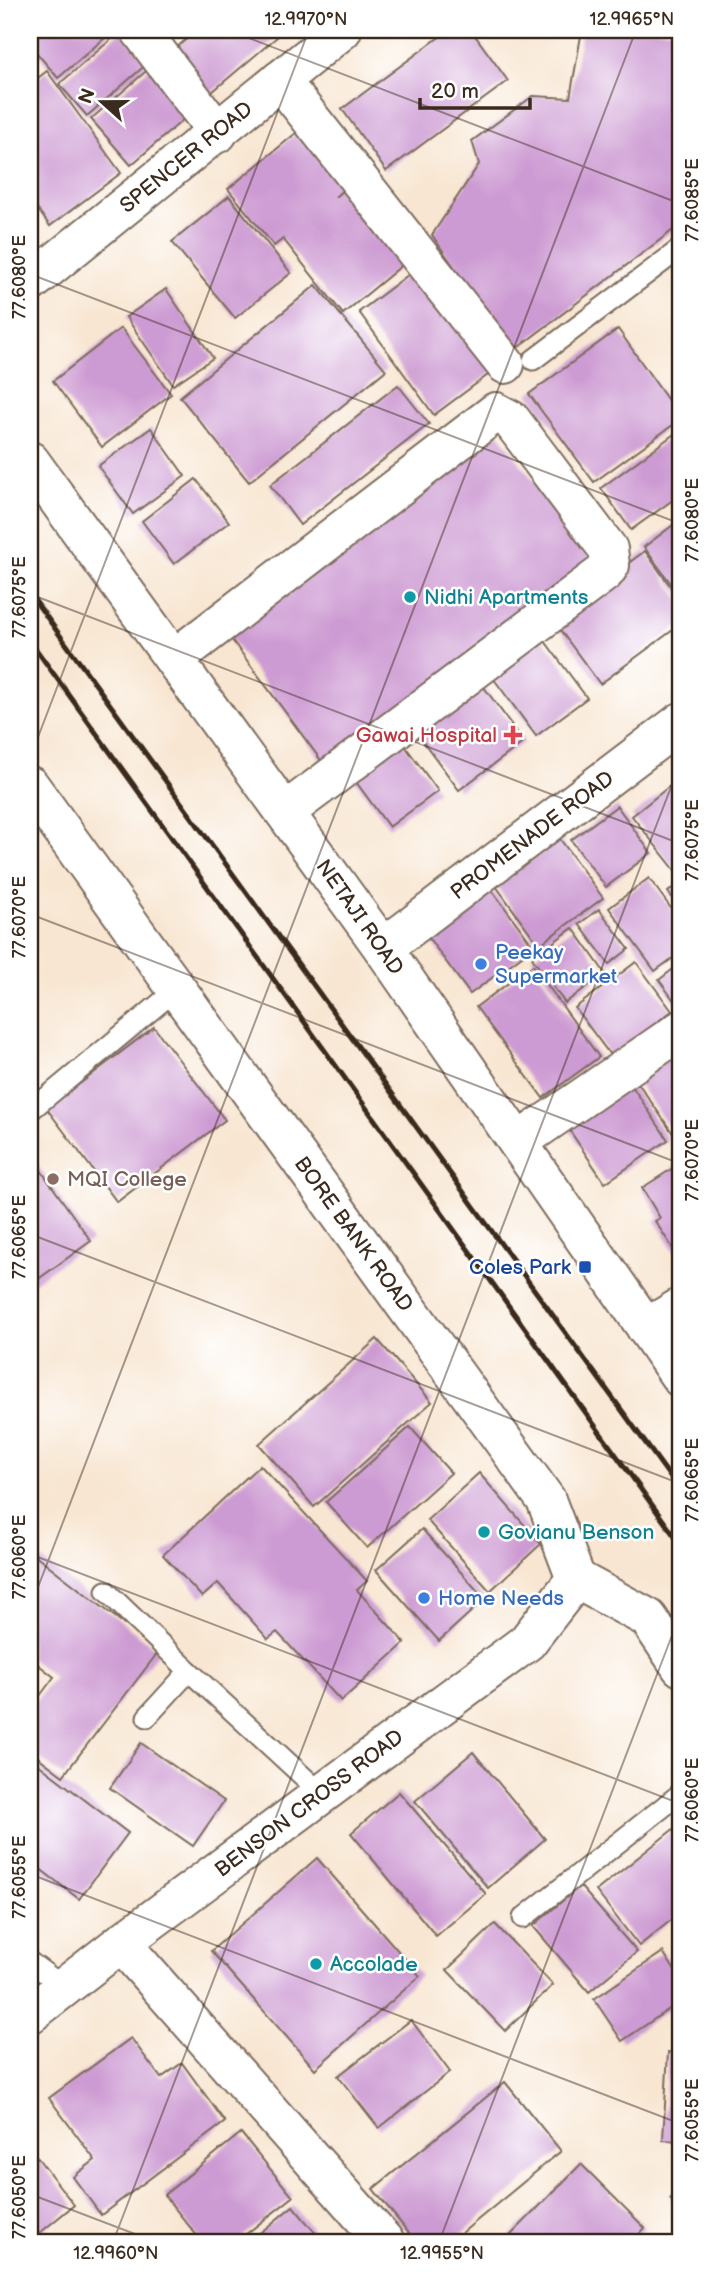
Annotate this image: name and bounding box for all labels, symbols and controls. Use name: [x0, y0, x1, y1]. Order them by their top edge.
text: 12.9970°N: [264, 9, 348, 30]
text: 12.9965°N: [590, 9, 674, 30]
north arrow: [66, 66, 136, 136]
scale bar: [420, 66, 531, 110]
text: 20 m: [431, 79, 479, 104]
text: N: [74, 86, 101, 107]
street label: SPENCER ROAD: [115, 96, 258, 219]
text: 77.6085°E: [682, 158, 703, 242]
text: 77.6080°E: [9, 235, 30, 319]
text: 77.6080°E: [682, 478, 703, 562]
text: 77.6075°E: [9, 556, 30, 638]
place label: Nidhi Apartments: [424, 585, 588, 610]
marker: Nidhi Apartments: [402, 589, 418, 605]
place label: Gawai Hospital: [356, 723, 497, 748]
marker: Gawai Hospital: [503, 725, 523, 745]
street label: PROMENADE ROAD: [446, 766, 619, 905]
text: 77.6075°E: [682, 799, 703, 881]
street label: NETAJI ROAD: [311, 855, 409, 980]
text: 77.6070°E: [9, 876, 30, 958]
place label: Peekay Supermarket: [495, 940, 618, 989]
marker: Peekay Supermarket: [473, 956, 489, 972]
text: 77.6070°E: [682, 1119, 703, 1201]
street label: BORE BANK ROAD: [289, 1152, 418, 1317]
place label: MQI College: [67, 1167, 187, 1192]
marker: MQI College: [45, 1171, 61, 1187]
text: 77.6065°E: [9, 1195, 30, 1279]
place label: Coles Park: [469, 1255, 572, 1280]
marker: Coles Park: [577, 1259, 593, 1275]
text: 77.6065°E: [682, 1438, 703, 1522]
text: 77.6060°E: [9, 1515, 30, 1599]
place label: Govianu Benson: [498, 1520, 654, 1545]
marker: Govianu Benson: [476, 1524, 492, 1540]
place label: Home Needs: [438, 1586, 564, 1611]
marker: Home Needs: [416, 1590, 432, 1606]
street label: BENSON CROSS ROAD: [210, 1724, 408, 1882]
text: 77.6060°E: [682, 1758, 703, 1842]
text: 77.6055°E: [9, 1835, 30, 1919]
place label: Accolade: [330, 1952, 418, 1977]
marker: Accolade: [308, 1956, 324, 1972]
text: 77.6055°E: [682, 2078, 703, 2162]
text: 77.6050°E: [9, 2155, 30, 2239]
text: 12.9960°N: [73, 2243, 159, 2264]
text: 12.9955°N: [400, 2243, 484, 2264]

